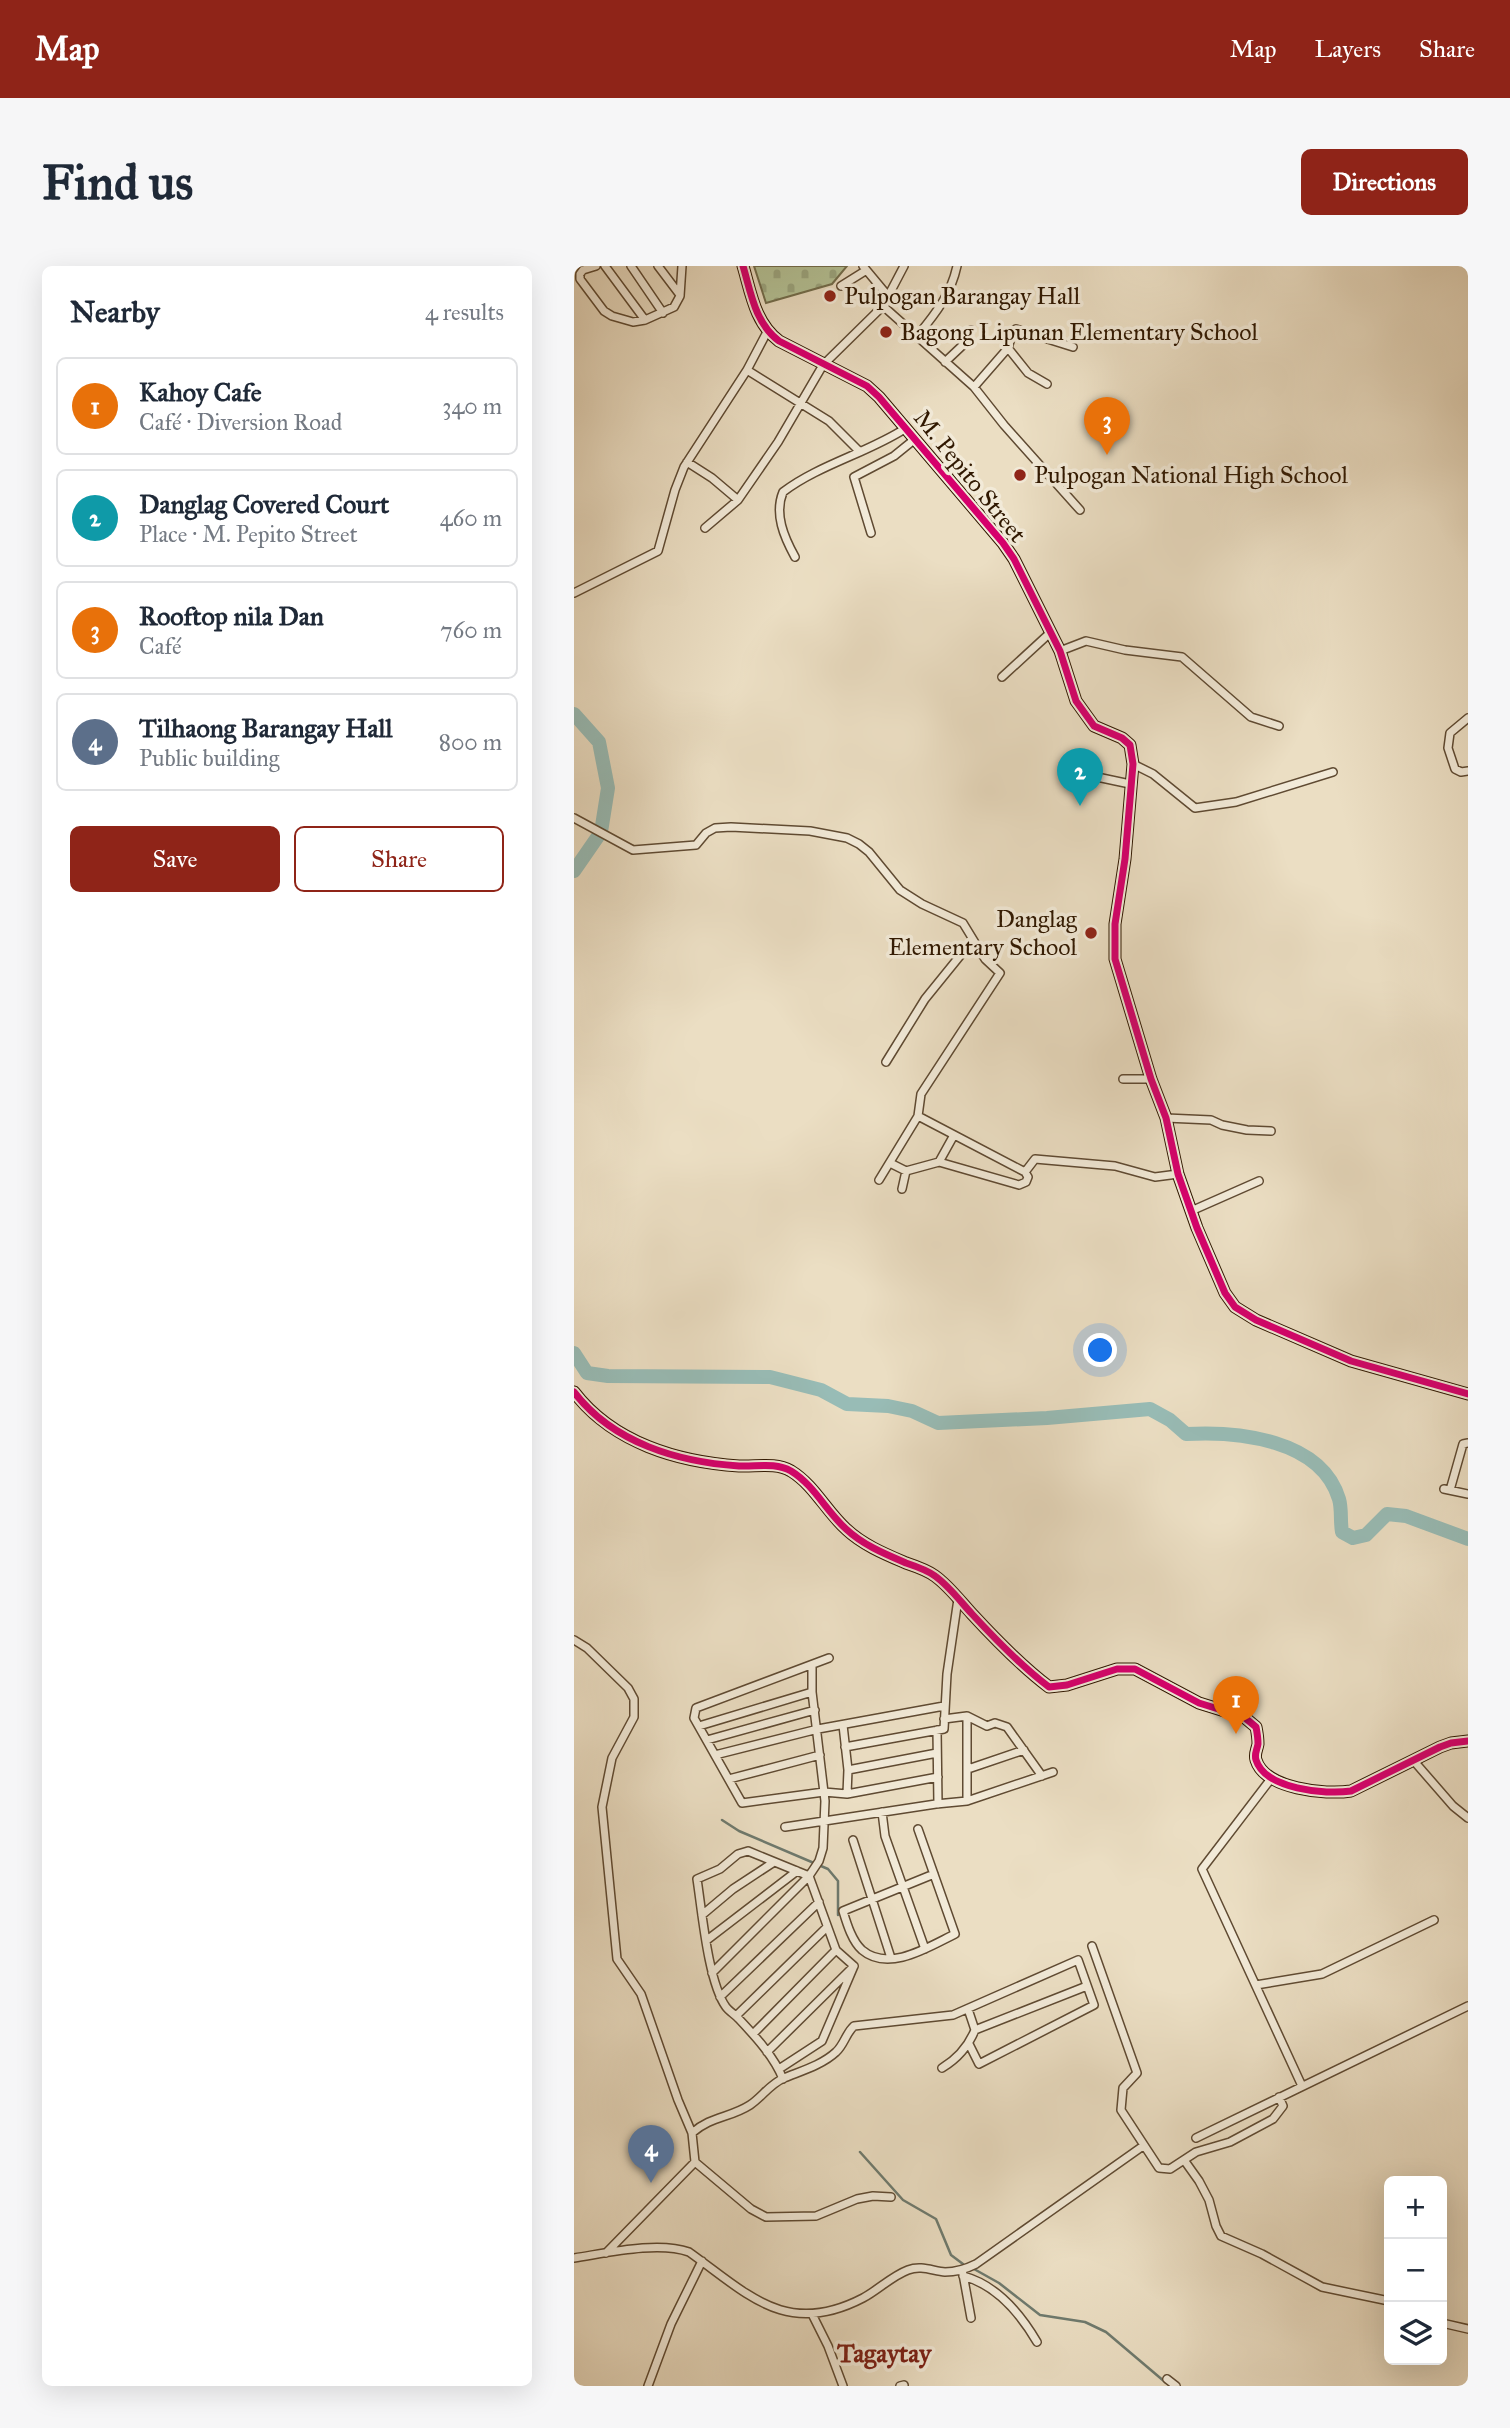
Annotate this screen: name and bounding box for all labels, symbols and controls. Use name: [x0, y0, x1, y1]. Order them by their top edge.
text: Map: [35, 29, 99, 69]
text: Map: [1230, 34, 1277, 64]
text: Layers: [1315, 34, 1381, 64]
text: Share: [1419, 34, 1475, 64]
button: Directions: [1301, 149, 1468, 215]
text: Find us: [42, 153, 193, 212]
place label: Pulpogan Barangay Hall: [844, 281, 1081, 311]
marker: Pulpogan Barangay Hall: [822, 288, 838, 304]
text: Nearby: [70, 294, 160, 330]
text: 4 results: [425, 298, 504, 326]
place label: Bagong Lipunan Elementary School: [900, 317, 1258, 347]
marker: Bagong Lipunan Elementary School: [878, 324, 894, 340]
text: Kahoy Cafe: [139, 376, 262, 408]
text: 1: [90, 392, 100, 420]
text: 340 m: [442, 392, 502, 420]
pin: 3: [1084, 397, 1130, 455]
street label: M. Pepito Street: [907, 404, 1033, 549]
text: Café · Diversion Road: [139, 408, 342, 436]
place label: Pulpogan National High School: [1034, 460, 1348, 490]
marker: Pulpogan National High School: [1012, 467, 1028, 483]
text: Danglag Covered Court: [139, 488, 389, 520]
text: 2: [89, 504, 101, 532]
text: 460 m: [440, 504, 502, 532]
text: Place · M. Pepito Street: [139, 520, 358, 548]
text: Rooftop nila Dan: [139, 600, 324, 632]
text: 3: [90, 616, 100, 644]
text: 760 m: [440, 616, 502, 644]
text: Café: [139, 632, 182, 660]
text: Tilhaong Barangay Hall: [139, 712, 393, 744]
text: 4: [89, 728, 101, 756]
text: 800 m: [439, 728, 502, 756]
text: Public building: [139, 744, 279, 772]
pin: 2: [1057, 748, 1103, 806]
button: Save: [70, 826, 280, 892]
button: Share: [294, 826, 504, 892]
place label: Danglag Elementary School: [888, 904, 1078, 962]
marker: Danglag Elementary School: [1083, 925, 1099, 941]
your location: [1083, 1333, 1117, 1367]
pin: 1: [1213, 1676, 1259, 1734]
pin: 4: [628, 2125, 674, 2183]
map controls: [1384, 2176, 1447, 2365]
button: +: [1384, 2176, 1447, 2239]
button: −: [1384, 2239, 1447, 2302]
button: layers: [1384, 2302, 1447, 2365]
district label: Tagaytay: [836, 2337, 933, 2370]

